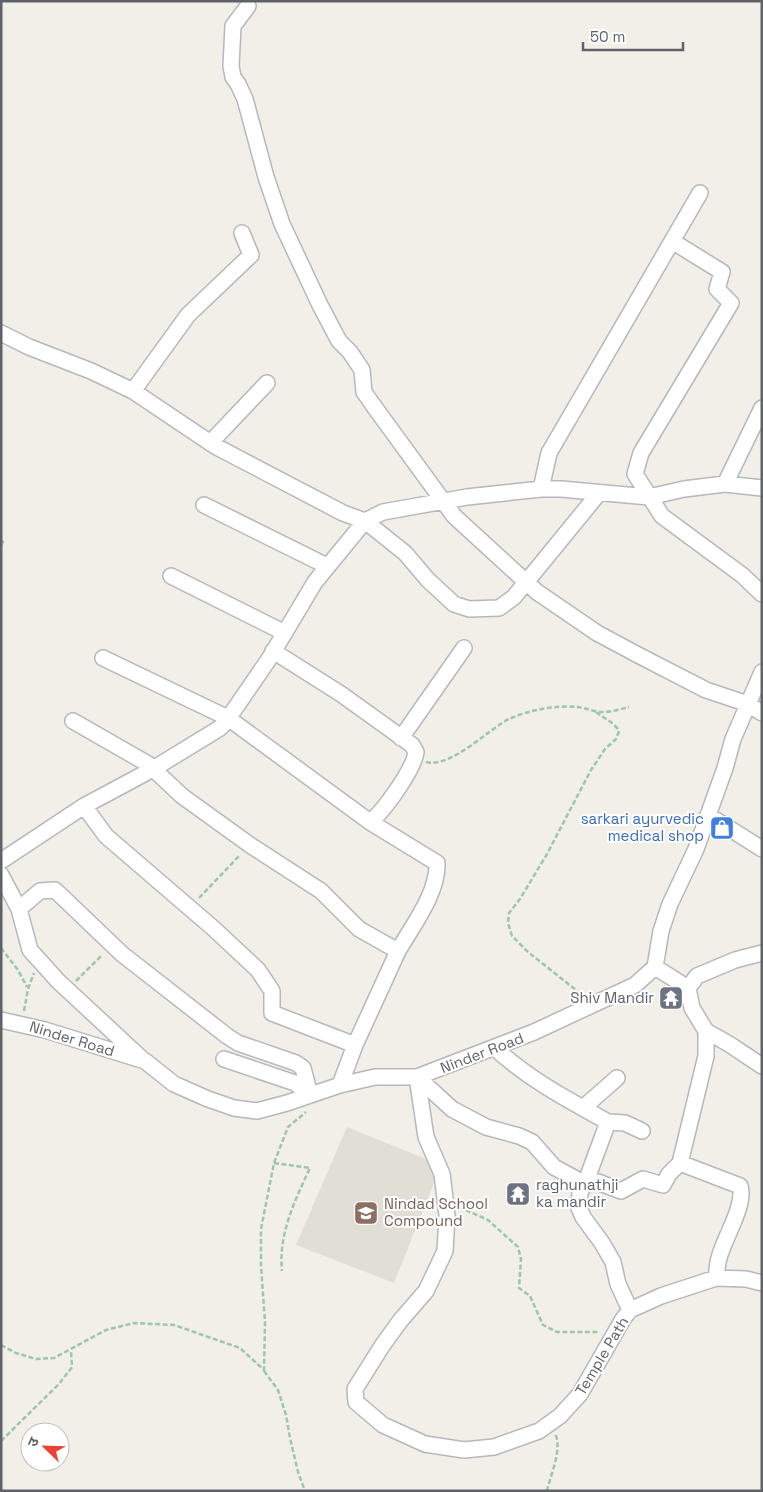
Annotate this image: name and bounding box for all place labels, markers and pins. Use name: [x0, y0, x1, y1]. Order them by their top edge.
place label: sarkari ayurvedic medical shop: [581, 809, 704, 845]
shop icon: sarkari ayurvedic medical shop: [709, 815, 735, 841]
temple icon: Shiv Mandir: [658, 985, 684, 1011]
place label: Shiv Mandir: [570, 988, 654, 1007]
place label: raghunathji ka mandir: [536, 1175, 619, 1211]
temple icon: raghunathji ka mandir: [505, 1181, 531, 1207]
place label: Nindad School Compound: [384, 1194, 488, 1230]
school or university icon: Nindad School Compound: [353, 1200, 379, 1226]

